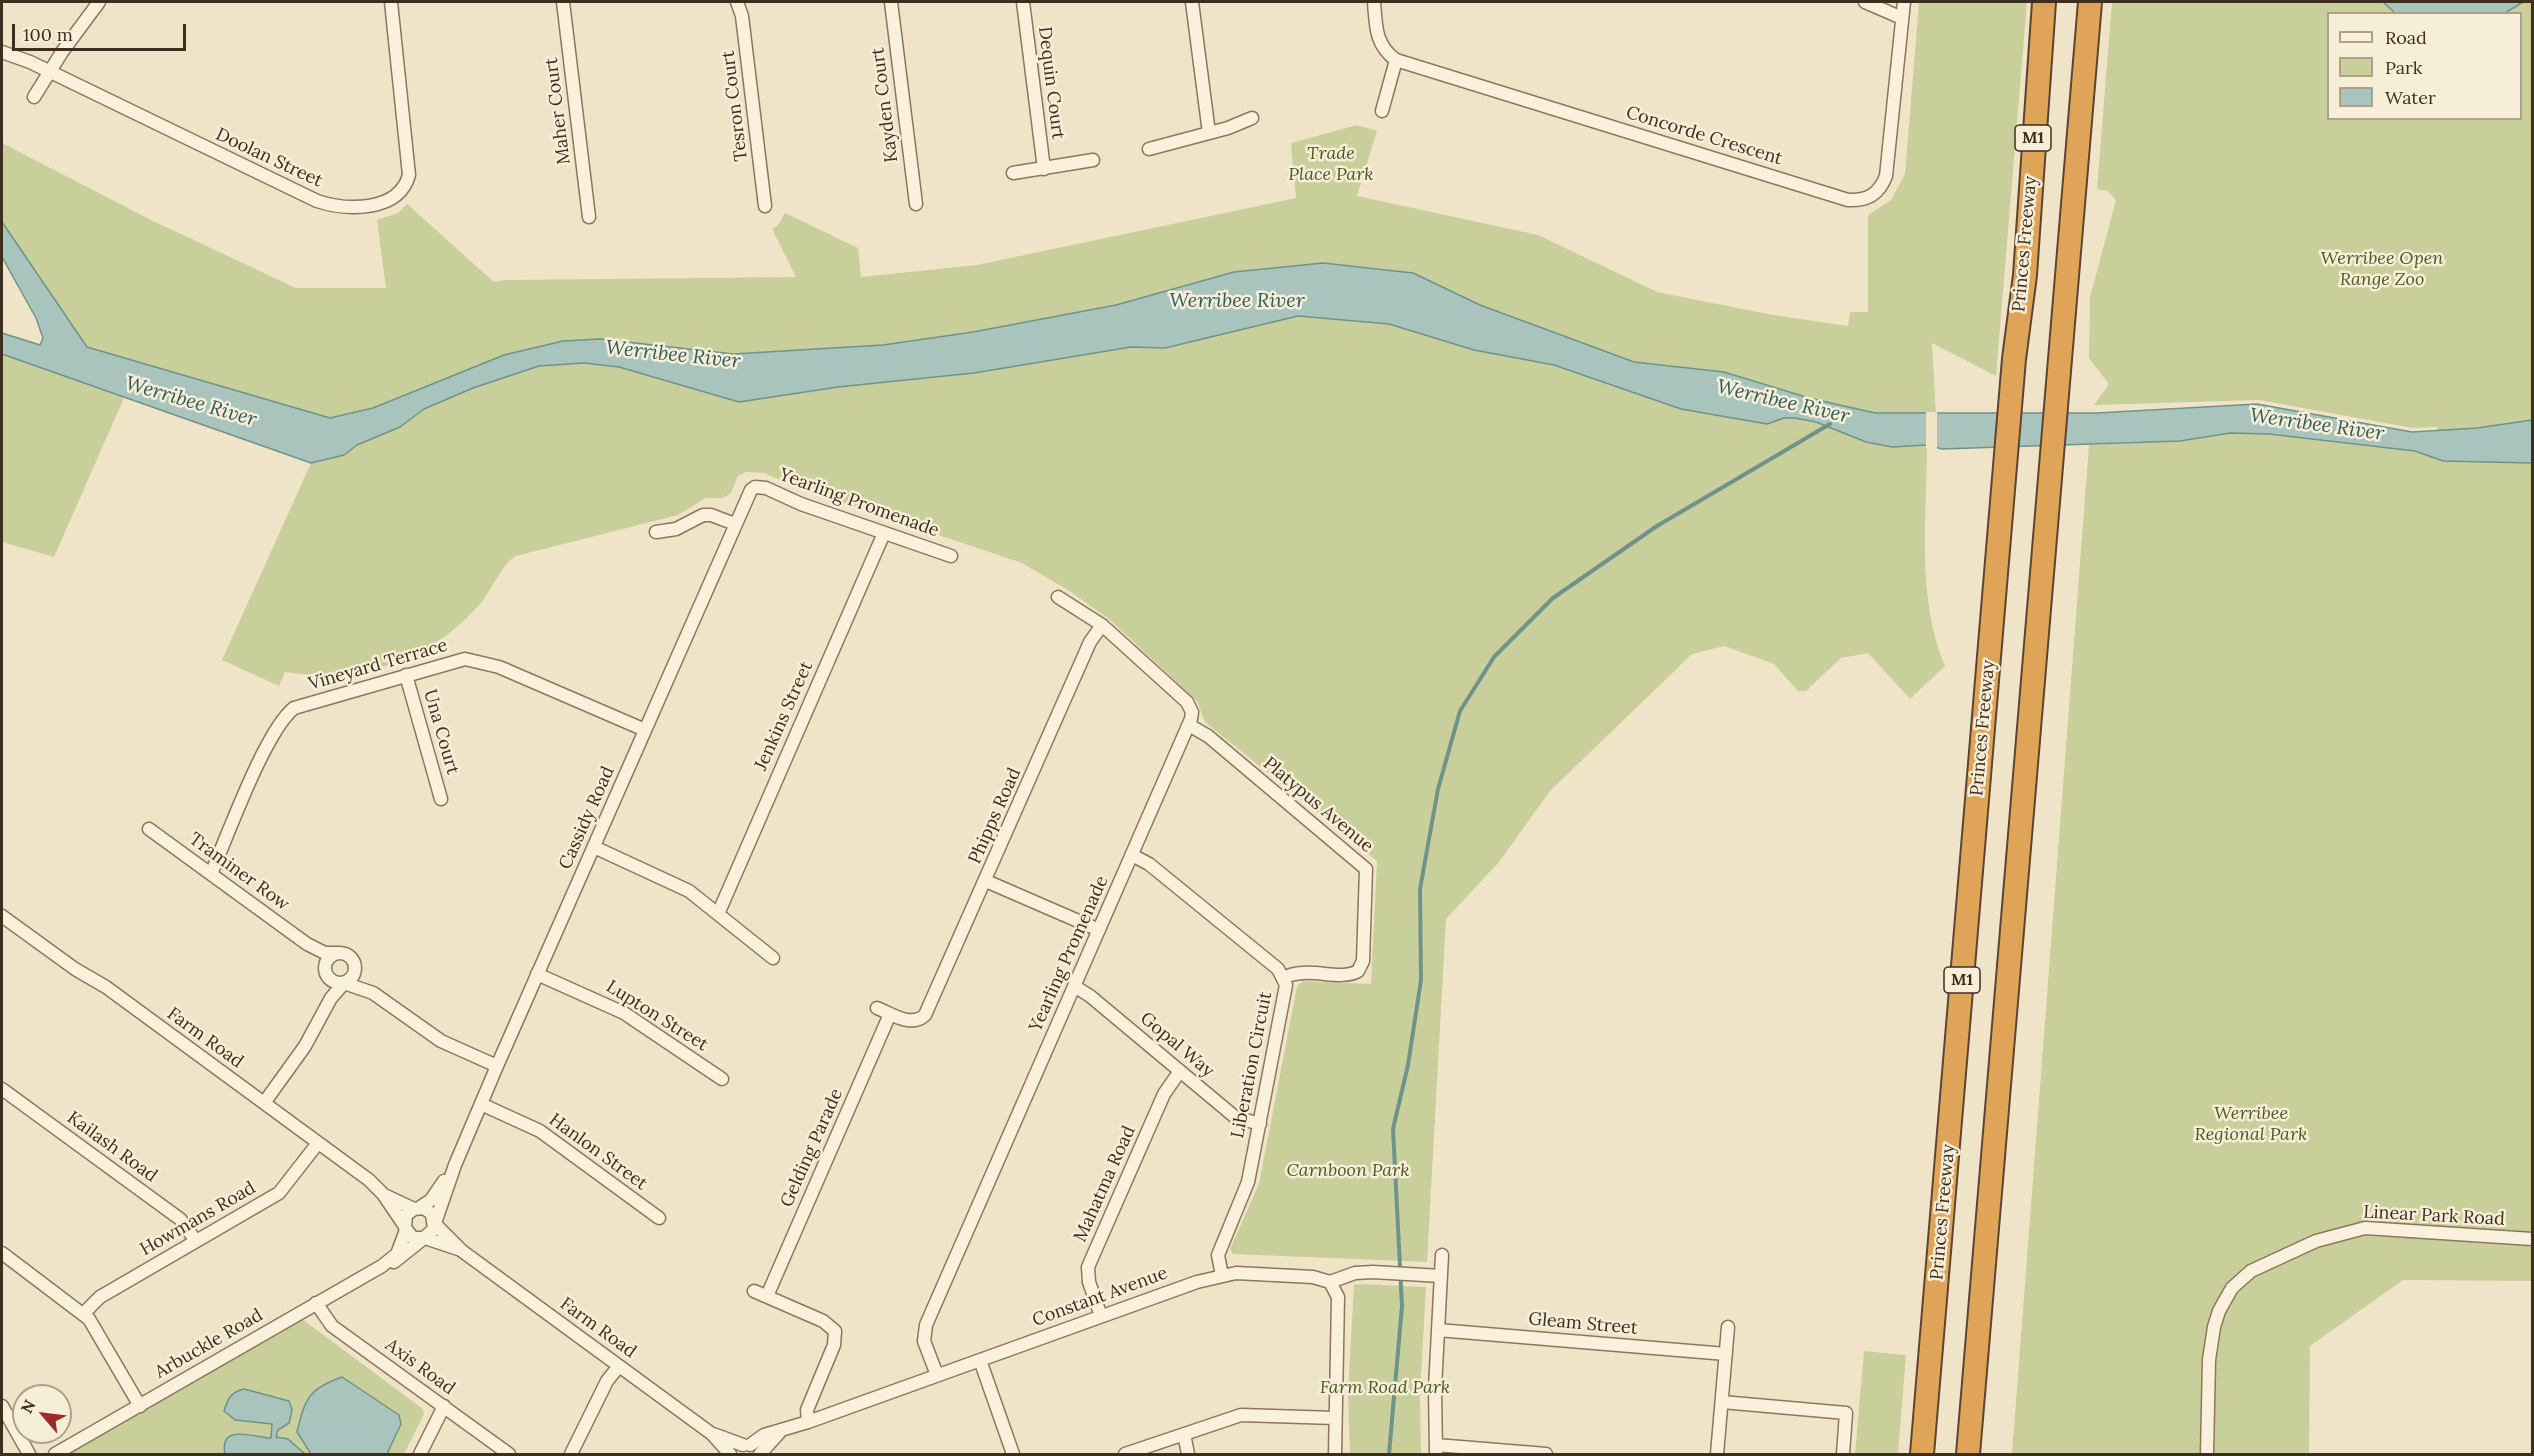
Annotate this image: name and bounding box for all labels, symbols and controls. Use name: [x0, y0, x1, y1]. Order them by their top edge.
scale bar: [15, 12, 189, 50]
legend: [2327, 12, 2522, 120]
text: 100 m: [23, 23, 73, 46]
street label: Dequin Court: [1033, 25, 1069, 141]
text: Road: [2385, 26, 2427, 49]
street label: Kayden Court: [867, 46, 903, 164]
street label: Tesron Court: [717, 49, 753, 163]
street label: Maher Court: [541, 56, 575, 166]
text: Park: [2385, 56, 2422, 79]
text: Water: [2385, 86, 2436, 109]
street label: Concorde Crescent: [1623, 102, 1785, 170]
street label: Doolan Street: [212, 124, 326, 192]
road number: M1: [2015, 125, 2051, 151]
park label: Trade Place Park: [1288, 143, 1374, 186]
street label: Princes Freeway: [2008, 175, 2042, 313]
park label: Werribee Open Range Zoo: [2321, 248, 2443, 290]
water label: Werribee River: [1169, 289, 1305, 313]
water label: Werribee River: [604, 336, 742, 374]
water label: Werribee River: [123, 372, 259, 432]
water label: Werribee River: [1714, 375, 1852, 429]
water label: Werribee River: [2248, 404, 2386, 446]
street label: Yearling Promenade: [776, 464, 942, 542]
street label: Vineyard Terrace: [306, 635, 450, 695]
street label: Jenkins Street: [750, 658, 818, 774]
street label: Princes Freeway: [1966, 659, 2000, 797]
street label: Una Court: [419, 687, 463, 777]
street label: Platypus Avenue: [1259, 753, 1377, 857]
street label: Cassidy Road: [555, 763, 619, 873]
street label: Phipps Road: [964, 765, 1026, 867]
street label: Traminer Row: [185, 828, 293, 916]
street label: Yearling Promenade: [1025, 873, 1113, 1035]
road number: M1: [1944, 967, 1980, 993]
street label: Lupton Street: [602, 976, 712, 1056]
street label: Liberation Circuit: [1227, 990, 1277, 1140]
street label: Farm Road: [163, 1003, 247, 1073]
street label: Gopal Way: [1136, 1008, 1218, 1082]
street label: Gelding Parade: [776, 1085, 848, 1211]
park label: Werribee Regional Park: [2195, 1103, 2307, 1146]
street label: Kailash Road: [63, 1107, 161, 1187]
street label: Hanlon Street: [545, 1109, 651, 1195]
street label: Mahatma Road: [1070, 1123, 1140, 1245]
street label: Princes Freeway: [1926, 1143, 1960, 1281]
park label: Carnboon Park: [1287, 1160, 1409, 1182]
street label: Howmans Road: [137, 1177, 259, 1261]
street label: Linear Park Road: [2363, 1202, 2505, 1230]
street label: Constant Avenue: [1030, 1263, 1170, 1331]
street label: Farm Road: [556, 1293, 640, 1363]
street label: Arbuckle Road: [151, 1304, 267, 1384]
street label: Gleam Street: [1528, 1308, 1638, 1340]
street label: Axis Road: [381, 1334, 459, 1400]
park label: Farm Road Park: [1320, 1377, 1450, 1399]
north arrow: [12, 1384, 72, 1444]
text: N: [16, 1396, 40, 1417]

